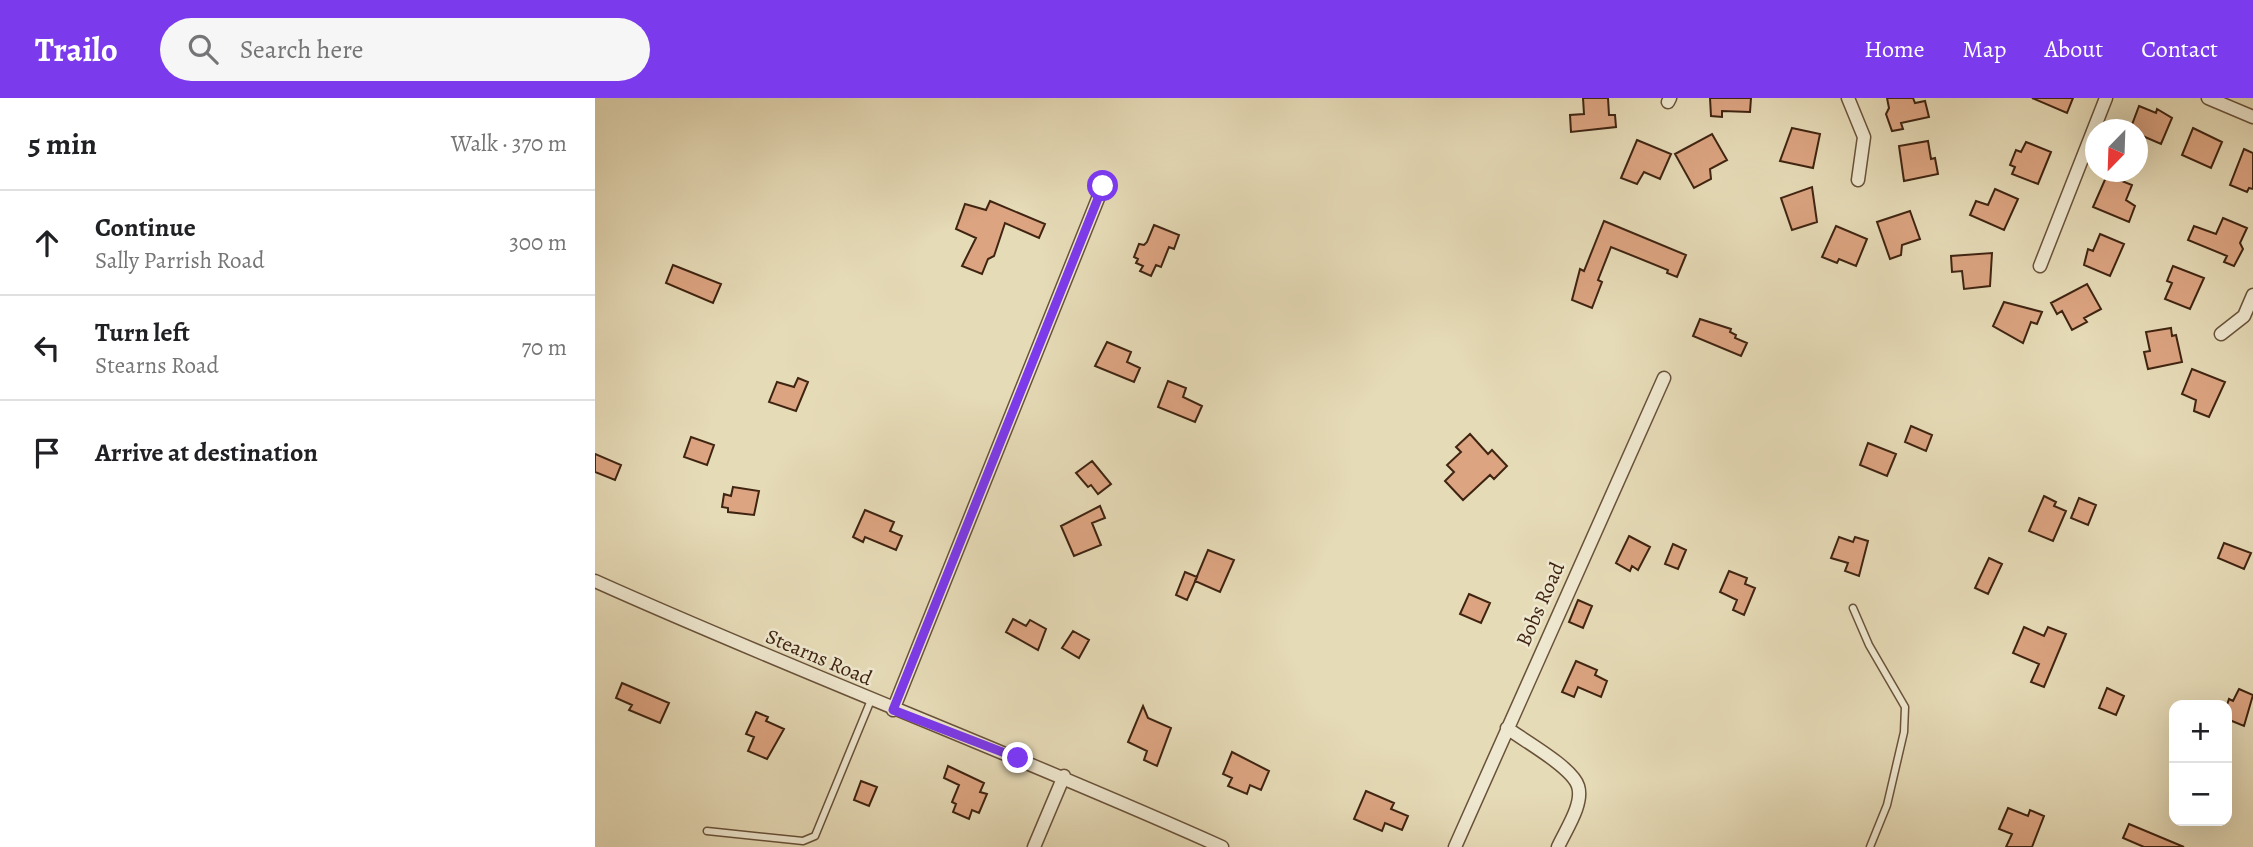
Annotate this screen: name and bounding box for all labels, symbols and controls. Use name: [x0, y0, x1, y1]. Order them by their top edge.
search box: [160, 18, 650, 81]
text: Trailo: [35, 27, 118, 72]
icon: search: [184, 30, 222, 68]
text: Search here: [240, 32, 364, 67]
text: Home: [1864, 33, 1925, 65]
text: Map: [1963, 33, 2007, 65]
text: About: [2045, 33, 2103, 65]
text: Contact: [2141, 33, 2218, 65]
north arrow: [2085, 119, 2148, 182]
text: 5 min: [28, 124, 97, 164]
text: Walk · 370 m: [451, 128, 567, 159]
route start: [1087, 170, 1118, 201]
text: Continue: [95, 210, 196, 245]
icon: ahead: [28, 224, 66, 262]
text: 300 m: [509, 227, 567, 258]
text: Sally Parrish Road: [95, 245, 265, 276]
text: Turn left: [95, 315, 190, 350]
icon: left: [28, 329, 66, 367]
text: 70 m: [521, 332, 567, 363]
text: Stearns Road: [95, 350, 219, 381]
icon: arrive: [28, 434, 66, 472]
text: Arrive at destination: [95, 435, 318, 470]
street label: Bobs Road: [1509, 557, 1571, 651]
street label: Stearns Road: [761, 622, 877, 692]
map controls: [2169, 700, 2232, 826]
button: +: [2169, 700, 2232, 763]
route end: [1002, 742, 1033, 773]
button: −: [2169, 763, 2232, 826]

